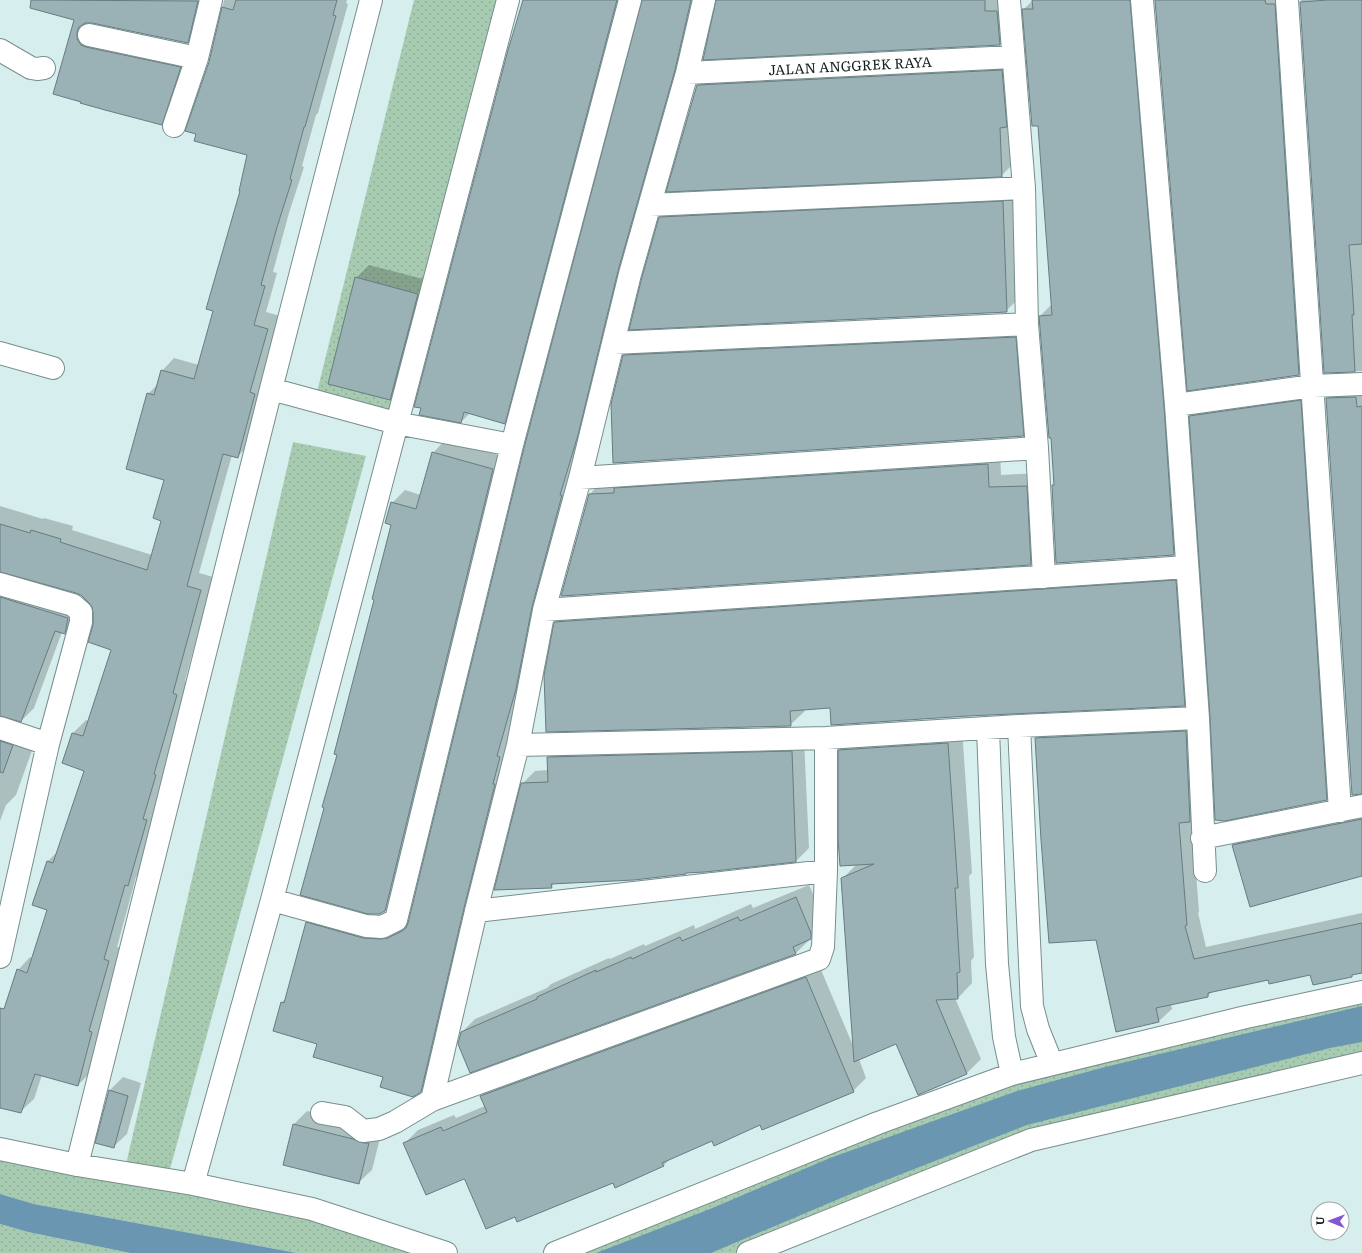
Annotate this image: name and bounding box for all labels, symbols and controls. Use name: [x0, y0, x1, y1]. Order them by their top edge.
street label: JALAN ANGGREK RAYA: [768, 51, 933, 79]
north arrow: [1310, 1201, 1350, 1241]
text: U: [1311, 1216, 1327, 1225]

